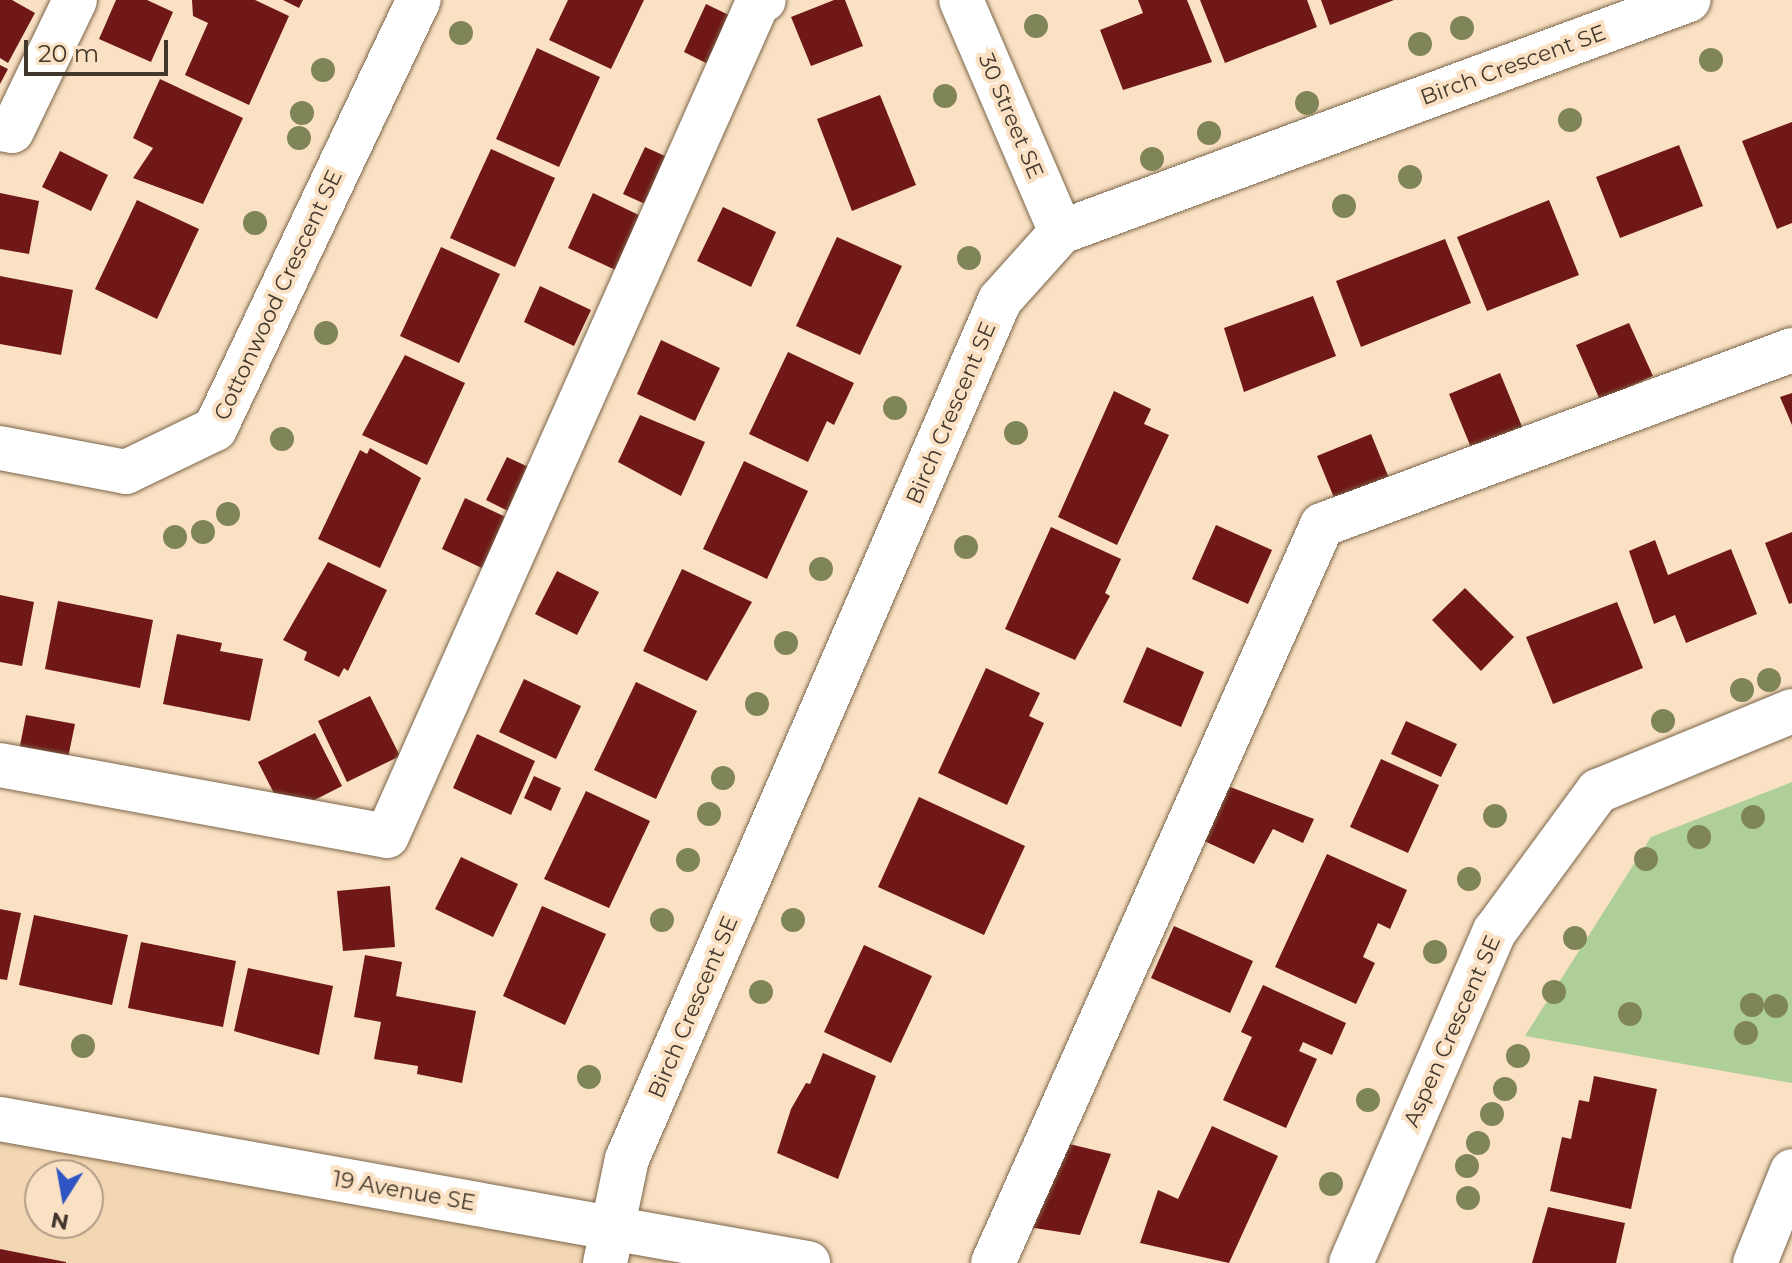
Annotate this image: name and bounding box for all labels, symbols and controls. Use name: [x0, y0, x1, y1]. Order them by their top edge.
street label: Birch Crescent SE: [1417, 19, 1609, 111]
scale bar: [28, 24, 172, 74]
text: 20 m: [38, 39, 99, 68]
street label: 30 Street SE: [973, 50, 1049, 182]
street label: Cottonwood Crescent SE: [208, 166, 348, 424]
street label: Birch Crescent SE: [901, 318, 1001, 508]
street label: Birch Crescent SE: [643, 912, 743, 1102]
street label: Aspen Crescent SE: [1398, 931, 1506, 1131]
north arrow: [24, 1159, 104, 1239]
street label: 19 Avenue SE: [331, 1165, 477, 1217]
text: N: [48, 1206, 71, 1236]

